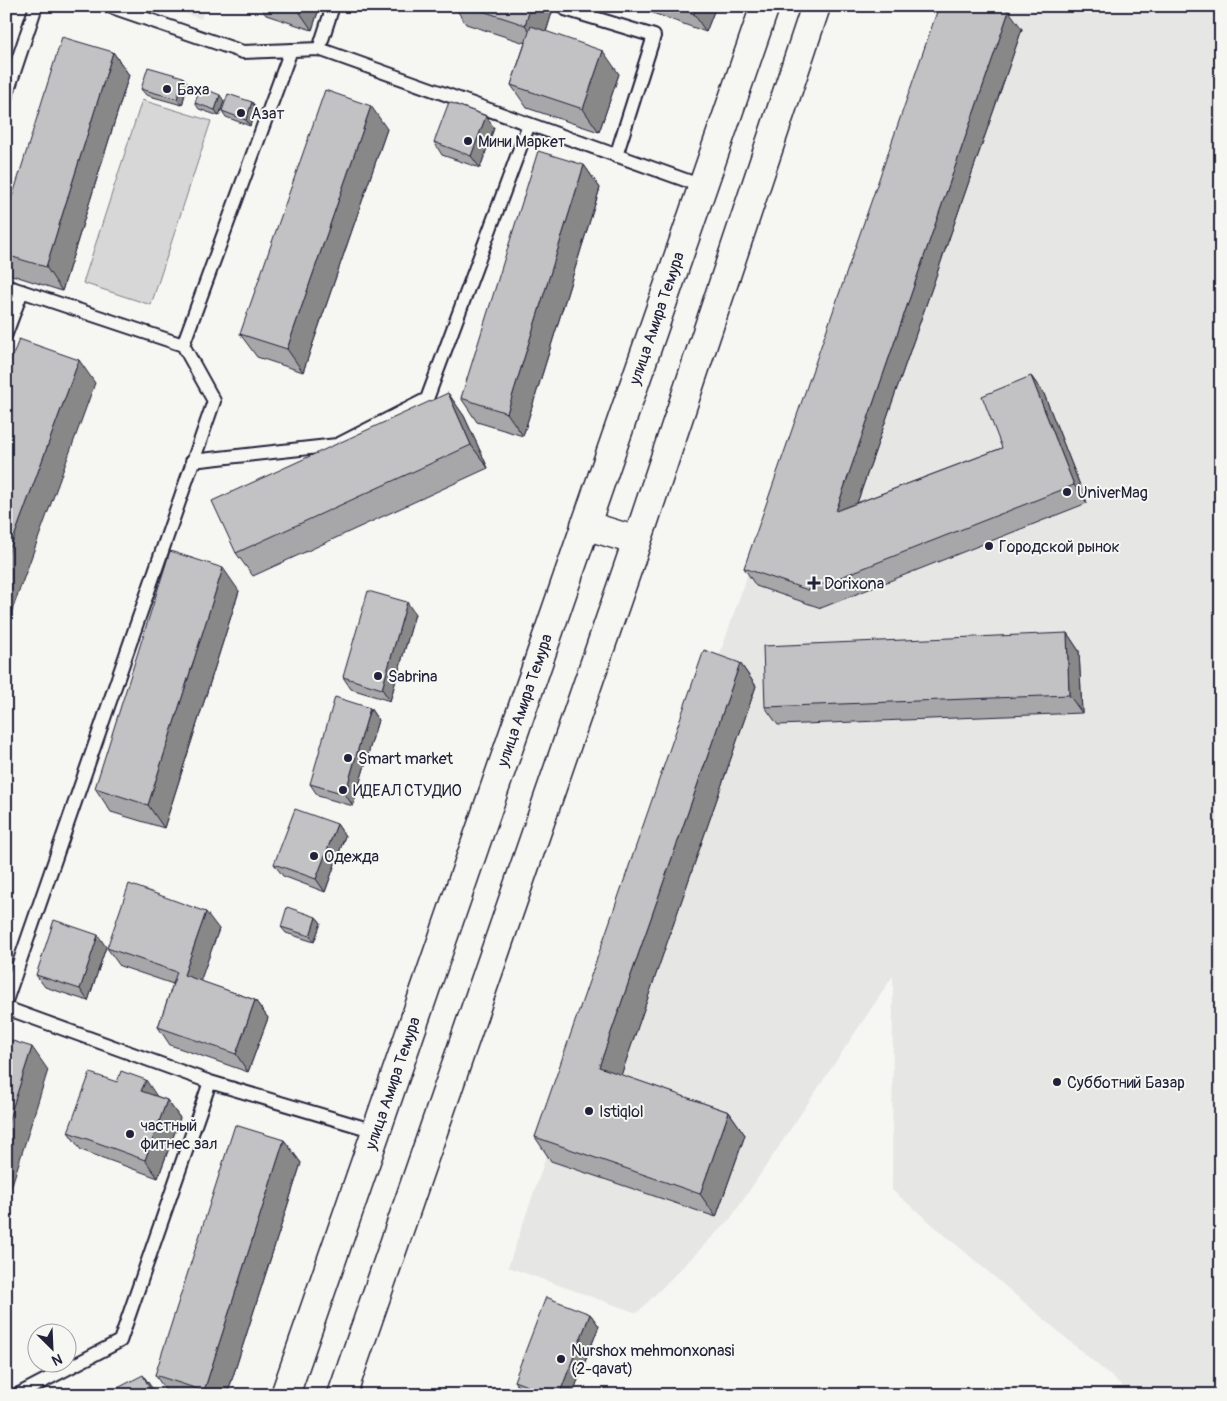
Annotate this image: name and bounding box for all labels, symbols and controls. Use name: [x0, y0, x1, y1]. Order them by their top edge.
place label: Баха: [177, 80, 209, 100]
marker: Баха: [161, 83, 173, 95]
place label: Азат: [251, 104, 285, 124]
marker: Азат: [235, 107, 247, 119]
place label: Мини Маркет: [478, 132, 566, 152]
marker: Мини Маркет: [462, 135, 474, 147]
street label: улица Амира Темура: [625, 249, 689, 388]
place label: UniverMag: [1077, 483, 1148, 503]
marker: UniverMag: [1061, 486, 1073, 498]
place label: Городской рынок: [999, 537, 1120, 557]
marker: Городской рынок: [983, 540, 995, 552]
place label: Dorixona: [824, 574, 884, 594]
marker: Dorixona: [808, 577, 820, 589]
street label: улица Амира Темура: [493, 631, 557, 770]
place label: Sabrina: [388, 667, 438, 687]
marker: Sabrina: [372, 670, 384, 682]
place label: Smart market: [358, 749, 454, 769]
marker: Smart market: [342, 752, 354, 764]
place label: ИДЕАЛ СТУДИО: [353, 781, 462, 801]
marker: ИДЕАЛ СТУДИО: [337, 784, 349, 796]
place label: Одежда: [324, 847, 379, 867]
marker: Одежда: [308, 850, 320, 862]
street label: улица Амира Темура: [361, 1014, 425, 1153]
place label: Субботний Базар: [1067, 1073, 1185, 1093]
marker: Субботний Базар: [1051, 1076, 1063, 1088]
place label: Istiqlol: [599, 1102, 644, 1122]
marker: Istiqlol: [583, 1105, 595, 1117]
place label: частный фитнес зал: [140, 1116, 217, 1154]
marker: частный фитнес зал: [124, 1128, 136, 1140]
north arrow: [28, 1324, 78, 1374]
place label: Nurshox mehmonxonasi (2-qavat): [571, 1341, 735, 1379]
text: N: [49, 1350, 65, 1369]
marker: Nurshox mehmonxonasi (2-qavat): [555, 1353, 567, 1365]

